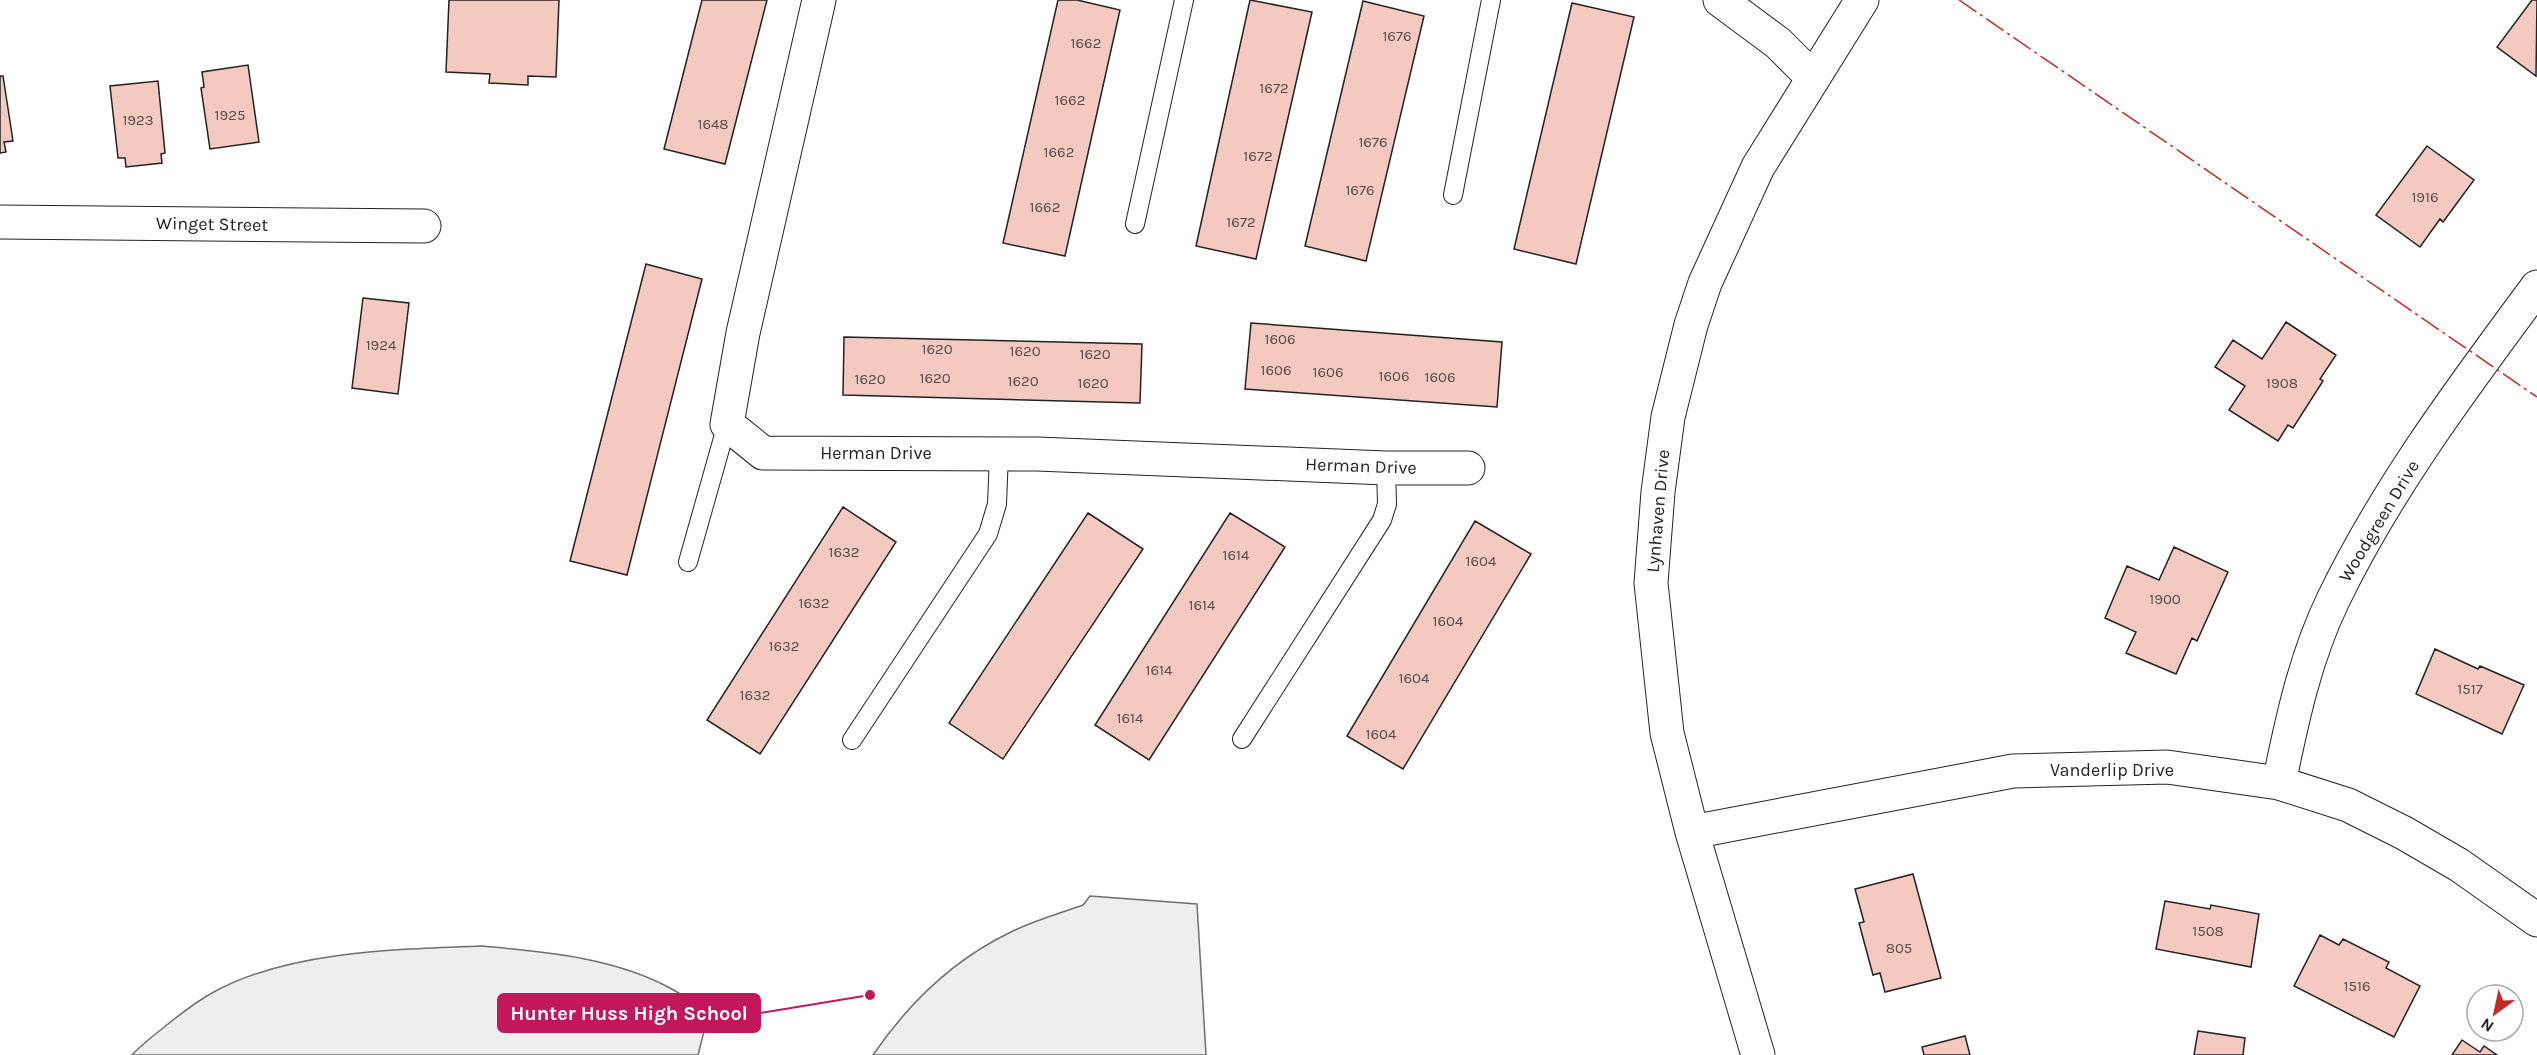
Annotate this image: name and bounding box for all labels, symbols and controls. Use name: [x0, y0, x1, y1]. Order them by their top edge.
house number: 1676: [1382, 27, 1412, 45]
house number: 1662: [1071, 34, 1101, 52]
house number: 1672: [1259, 79, 1289, 97]
house number: 1662: [1055, 91, 1085, 109]
house number: 1925: [215, 106, 245, 124]
house number: 1923: [122, 111, 154, 129]
house number: 1648: [697, 115, 729, 133]
house number: 1676: [1358, 133, 1388, 151]
house number: 1662: [1044, 143, 1074, 161]
house number: 1672: [1243, 147, 1273, 165]
house number: 1676: [1345, 181, 1375, 199]
house number: 1916: [2411, 188, 2439, 206]
house number: 1662: [1030, 198, 1060, 216]
street label: Winget Street: [156, 212, 268, 236]
house number: 1672: [1226, 213, 1256, 231]
house number: 1606: [1264, 330, 1296, 348]
house number: 1924: [366, 336, 397, 354]
house number: 1620: [921, 340, 953, 358]
house number: 1620: [1009, 342, 1041, 360]
house number: 1620: [1079, 345, 1111, 363]
house number: 1606: [1260, 361, 1292, 379]
house number: 1606: [1312, 363, 1344, 381]
house number: 1606: [1378, 367, 1410, 385]
house number: 1606: [1424, 368, 1456, 386]
house number: 1620: [919, 369, 951, 387]
house number: 1620: [854, 370, 886, 388]
house number: 1620: [1007, 372, 1039, 390]
house number: 1620: [1077, 374, 1109, 392]
house number: 1908: [2266, 374, 2298, 392]
street label: Herman Drive: [820, 442, 932, 464]
street label: Lynhaven Drive: [1642, 449, 1674, 573]
street label: Herman Drive: [1305, 453, 1417, 479]
street label: Woodgreen Drive: [2334, 456, 2424, 586]
house number: 1632: [828, 543, 860, 561]
house number: 1614: [1223, 546, 1250, 564]
house number: 1604: [1466, 552, 1497, 570]
house number: 1900: [2149, 590, 2181, 608]
house number: 1632: [798, 594, 830, 612]
house number: 1614: [1189, 596, 1216, 614]
house number: 1604: [1433, 612, 1464, 630]
house number: 1632: [768, 637, 800, 655]
house number: 1614: [1146, 661, 1173, 679]
house number: 1604: [1399, 669, 1430, 687]
house number: 1517: [2457, 680, 2483, 698]
house number: 1632: [739, 686, 771, 704]
house number: 1614: [1117, 709, 1144, 727]
house number: 1604: [1366, 725, 1397, 743]
street label: Vanderlip Drive: [2050, 759, 2174, 781]
house number: 1508: [2192, 922, 2224, 940]
house number: 805: [1886, 939, 1912, 957]
house number: 1516: [2344, 977, 2370, 995]
north arrow: [2465, 983, 2525, 1043]
callout: Hunter Huss High School: [498, 994, 760, 1032]
text: Hunter Huss High School: [510, 1002, 748, 1025]
text: N: [2477, 1014, 2497, 1036]

